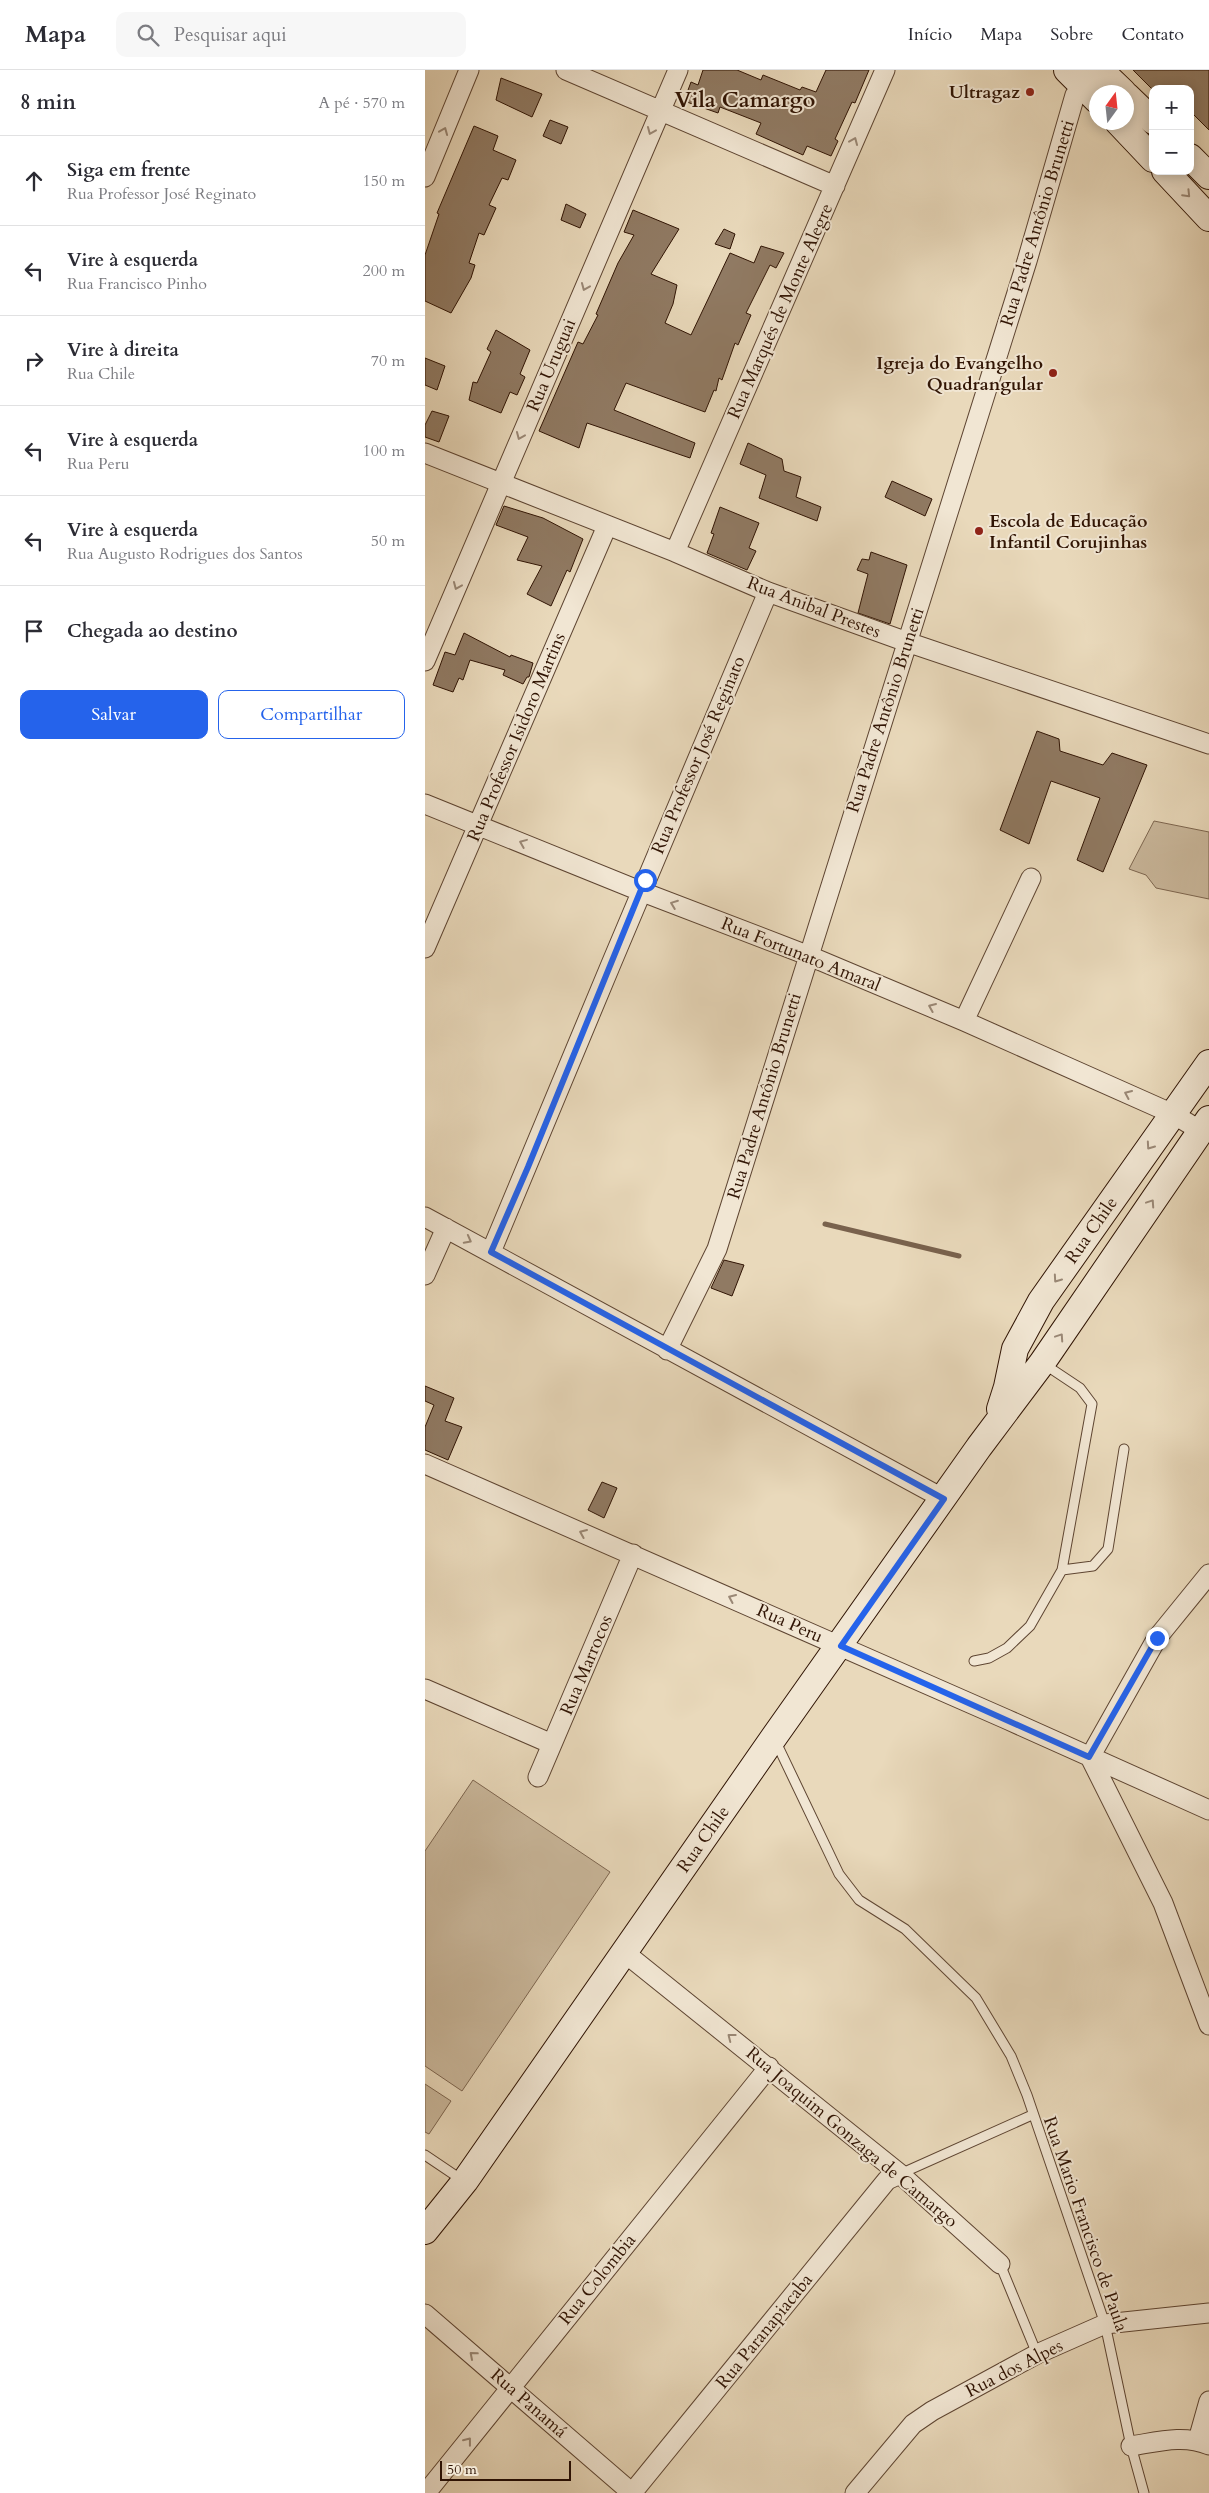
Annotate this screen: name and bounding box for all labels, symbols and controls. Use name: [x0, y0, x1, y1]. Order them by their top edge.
search box: [116, 12, 466, 57]
text: Mapa: [25, 18, 86, 51]
icon: search: [134, 21, 162, 49]
text: Pesquisar aqui: [174, 22, 287, 48]
text: Início: [908, 22, 952, 47]
text: Mapa: [980, 22, 1022, 47]
text: Sobre: [1050, 22, 1093, 47]
text: Contato: [1121, 22, 1184, 47]
place label: Ultragaz: [949, 80, 1020, 105]
district label: Vila Camargo: [675, 85, 816, 115]
north arrow: [1089, 85, 1134, 130]
map controls: [1149, 85, 1194, 175]
button: +: [1149, 85, 1194, 130]
marker: Ultragaz: [1024, 86, 1036, 98]
text: 8 min: [20, 88, 76, 117]
text: A pé · 570 m: [318, 92, 405, 114]
street label: Rua Padre Antônio Brunetti: [994, 117, 1081, 329]
one-way arrow: [646, 126, 656, 134]
one-way arrow: [438, 128, 448, 136]
button: −: [1149, 130, 1194, 175]
one-way arrow: [848, 137, 859, 146]
text: Siga em frente: [67, 157, 191, 183]
icon: ahead: [20, 167, 48, 195]
text: 150 m: [363, 170, 405, 192]
text: Rua Professor José Reginato: [67, 183, 256, 205]
one-way arrow: [1181, 189, 1190, 198]
street label: Rua Marqués de Monte Alegre: [722, 200, 839, 423]
text: Vire à esquerda: [67, 247, 198, 273]
icon: left: [20, 257, 48, 285]
text: 200 m: [363, 260, 405, 282]
text: Rua Francisco Pinho: [67, 273, 207, 295]
one-way arrow: [581, 282, 591, 291]
street label: Rua Uruguai: [521, 315, 582, 416]
text: Vire à direita: [67, 337, 179, 363]
icon: right: [20, 347, 48, 375]
text: 70 m: [371, 350, 405, 372]
place label: Igreja do Evangelho Quadrangular: [876, 351, 1044, 397]
text: Rua Chile: [67, 363, 135, 385]
marker: Igreja do Evangelho Quadrangular: [1047, 367, 1059, 379]
text: Vire à esquerda: [67, 427, 198, 453]
one-way arrow: [516, 431, 527, 440]
icon: left: [20, 437, 48, 465]
text: 100 m: [363, 440, 405, 462]
text: Rua Peru: [67, 453, 129, 475]
place label: Escola de Educação Infantil Corujinhas: [989, 509, 1147, 555]
text: Vire à esquerda: [67, 517, 198, 543]
marker: Escola de Educação Infantil Corujinhas: [973, 525, 985, 537]
icon: left: [20, 527, 48, 555]
text: 50 m: [371, 530, 405, 552]
text: Rua Augusto Rodrigues dos Santos: [67, 543, 302, 565]
street label: Rua Anibal Prestes: [743, 570, 884, 644]
one-way arrow: [452, 581, 463, 590]
street label: Rua Padre Antônio Brunetti: [840, 604, 930, 816]
icon: arrive: [20, 617, 48, 645]
text: Chegada ao destino: [67, 618, 238, 644]
street label: Rua Professor Isidoro Martins: [461, 629, 572, 845]
street label: Rua Professor José Reginato: [645, 652, 752, 858]
button: Salvar: [20, 690, 208, 739]
button: Compartilhar: [218, 690, 405, 739]
one-way arrow: [519, 839, 528, 849]
route start: [634, 869, 657, 892]
one-way arrow: [670, 900, 678, 910]
street label: Rua Fortunato Amaral: [717, 911, 885, 998]
street label: Rua Padre Antônio Brunetti: [721, 990, 808, 1202]
one-way arrow: [928, 1003, 936, 1013]
one-way arrow: [1124, 1090, 1133, 1101]
one-way arrow: [1148, 1140, 1156, 1149]
street label: Rua Chile: [1059, 1192, 1124, 1269]
one-way arrow: [1145, 1199, 1154, 1209]
one-way arrow: [463, 1234, 472, 1244]
one-way arrow: [1054, 1273, 1063, 1282]
one-way arrow: [1054, 1333, 1063, 1343]
one-way arrow: [579, 1528, 588, 1539]
one-way arrow: [728, 1593, 737, 1604]
street label: Rua Peru: [753, 1598, 827, 1649]
street label: Rua Marrocos: [554, 1611, 619, 1719]
route end: [1146, 1627, 1169, 1650]
street label: Rua Chile: [671, 1801, 736, 1878]
one-way arrow: [728, 2034, 737, 2042]
street label: Rua Joaquim Gonzaga de Camargo: [740, 2041, 963, 2234]
street label: Rua Mario Francisco de Paula: [1037, 2113, 1134, 2335]
street label: Rua Colombia: [553, 2228, 642, 2330]
street label: Rua Paranapiacaba: [710, 2268, 819, 2394]
street label: Rua dos Alpes: [961, 2333, 1067, 2404]
one-way arrow: [470, 2352, 479, 2361]
street label: Rua Panamá: [485, 2363, 573, 2444]
one-way arrow: [462, 2438, 470, 2447]
scale bar: [440, 2458, 571, 2481]
text: 50 m: [447, 2460, 477, 2479]

